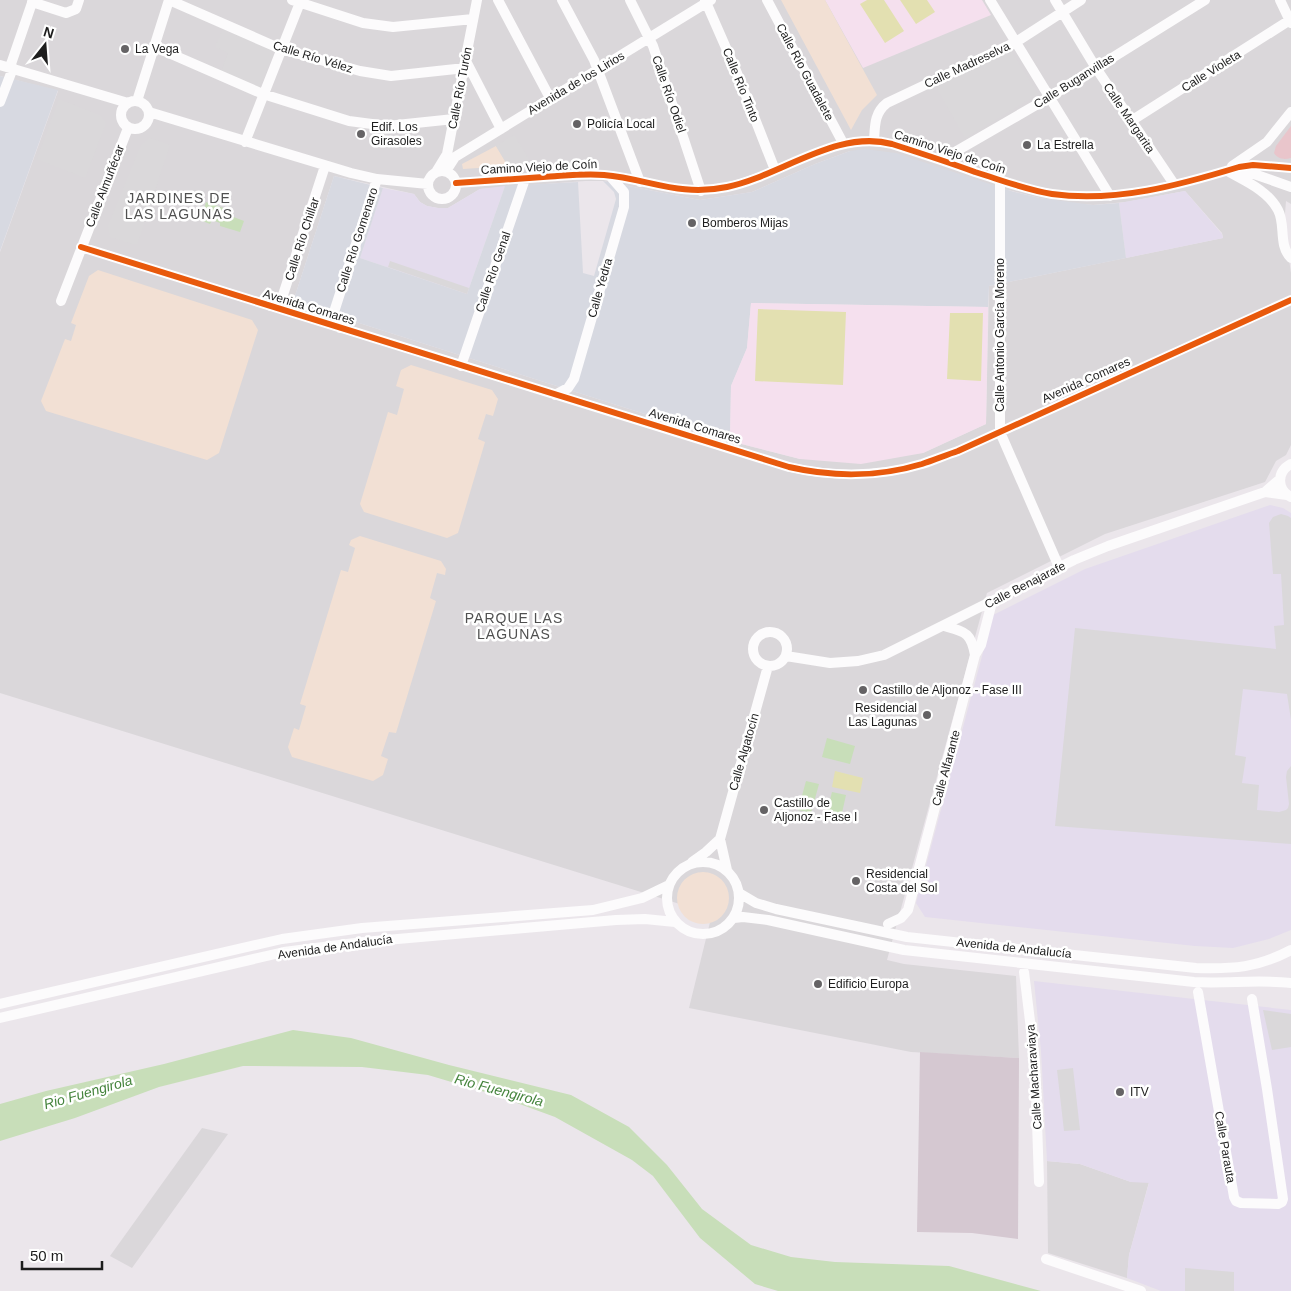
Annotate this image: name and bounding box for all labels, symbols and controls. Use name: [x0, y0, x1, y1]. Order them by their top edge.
north arrow: [20, 20, 70, 70]
street label: Calle Río Guadalete: [773, 21, 837, 123]
text: N: [42, 23, 56, 42]
street label: Calle Río Vélez: [271, 38, 355, 76]
street label: Calle Madreselva: [922, 39, 1012, 91]
place label: La Vega: [135, 42, 179, 56]
marker: La Vega: [119, 43, 131, 55]
street label: Calle Río Turón: [445, 46, 475, 130]
street label: Calle Río Tinto: [720, 46, 762, 124]
street label: Calle Violeta: [1179, 47, 1243, 95]
street label: Avenida de los Lirios: [525, 49, 627, 117]
street label: Calle Buganvillas: [1031, 51, 1117, 111]
street label: Calle Río Odiel: [649, 54, 689, 134]
street label: Calle Margarita: [1100, 80, 1158, 156]
place label: Policía Local: [587, 117, 655, 131]
marker: Policía Local: [571, 118, 583, 130]
place label: Edif. Los Girasoles: [371, 120, 422, 148]
street label: Camino Viejo de Coín: [892, 127, 1008, 177]
marker: Edif. Los Girasoles: [355, 128, 367, 140]
place label: La Estrella: [1037, 138, 1094, 152]
marker: La Estrella: [1021, 139, 1033, 151]
street label: Calle Almuñécar: [83, 143, 127, 229]
street label: Camino Viejo de Coín: [480, 157, 598, 177]
street label: Calle Río Gomenaro: [333, 186, 381, 294]
district label: JARDINES DE LAS LAGUNAS: [125, 190, 233, 222]
street label: Calle Río Chillar: [282, 196, 322, 282]
place label: Bomberos Mijas: [702, 216, 788, 230]
marker: Bomberos Mijas: [686, 217, 698, 229]
street label: Calle Río Genal: [473, 230, 513, 314]
street label: Calle Yedra: [585, 256, 615, 319]
street label: Calle Antonio García Moreno: [993, 258, 1007, 412]
street label: Avenida Comares: [261, 286, 357, 328]
street label: Avenida Comares: [1040, 354, 1132, 406]
street label: Avenida Comares: [647, 405, 743, 447]
street label: Calle Benajarafe: [982, 558, 1068, 611]
district label: PARQUE LAS LAGUNAS: [465, 610, 563, 642]
place label: Castillo de Aljonoz - Fase III: [873, 683, 1022, 697]
marker: Castillo de Aljonoz - Fase III: [857, 684, 869, 696]
place label: Residencial Las Lagunas: [848, 701, 917, 729]
marker: Residencial Las Lagunas: [921, 709, 933, 721]
street label: Calle Algatocín: [726, 712, 762, 792]
street label: Calle Alfarante: [929, 728, 963, 808]
place label: Castillo de Aljonoz - Fase I: [774, 796, 857, 824]
marker: Castillo de Aljonoz - Fase I: [758, 804, 770, 816]
place label: Residencial Costa del Sol: [866, 867, 937, 895]
marker: Residencial Costa del Sol: [850, 875, 862, 887]
street label: Avenida de Andalucía: [277, 932, 394, 962]
street label: Avenida de Andalucía: [956, 935, 1073, 961]
place label: Edificio Europa: [828, 977, 909, 991]
marker: Edificio Europa: [812, 978, 824, 990]
street label: Calle Macharaviaya: [1023, 1024, 1045, 1130]
water label: Rio Fuengirola: [453, 1070, 545, 1110]
water label: Rio Fuengirola: [42, 1072, 134, 1112]
place label: ITV: [1130, 1085, 1149, 1099]
marker: ITV: [1114, 1086, 1126, 1098]
street label: Calle Parauta: [1212, 1110, 1238, 1184]
scale bar: [22, 1238, 102, 1270]
text: 50 m: [30, 1247, 63, 1264]

